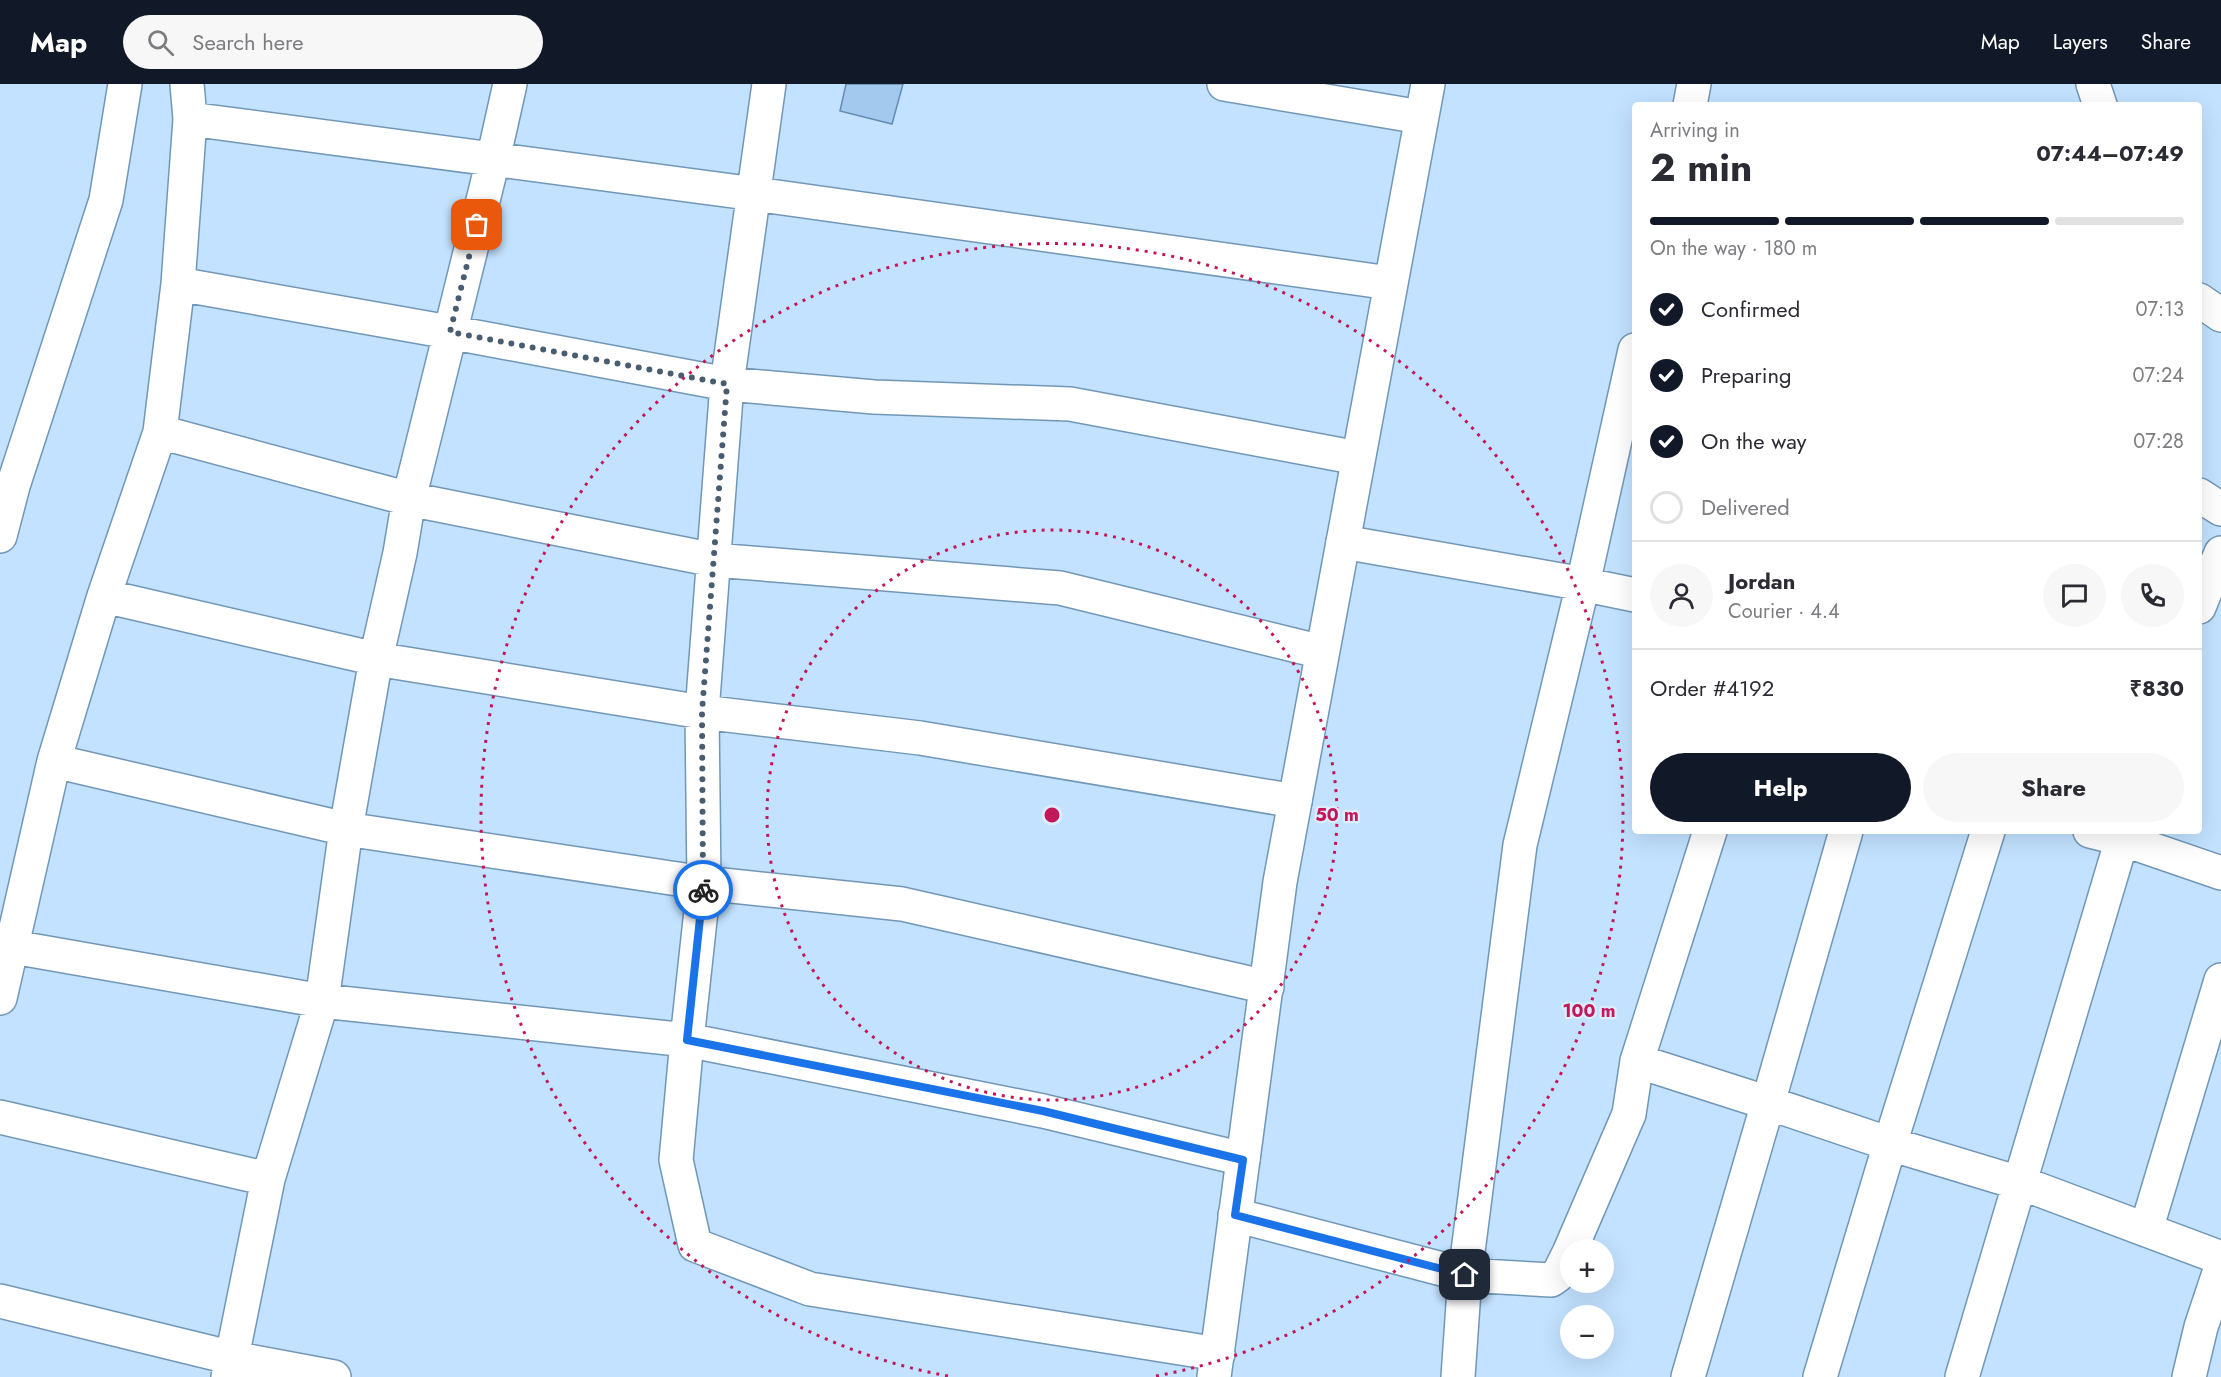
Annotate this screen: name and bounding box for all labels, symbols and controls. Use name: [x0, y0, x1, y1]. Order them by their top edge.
search box: [123, 15, 543, 69]
text: Map: [30, 22, 87, 63]
icon: search: [144, 26, 177, 59]
text: Search here: [192, 26, 304, 58]
text: Map: [1981, 27, 2020, 57]
text: Layers: [2053, 27, 2108, 57]
text: Share: [2141, 27, 2191, 57]
text: Arriving in: [1650, 116, 1740, 145]
text: 07:44–07:49: [2036, 137, 2184, 169]
text: 2 min: [1650, 139, 1752, 196]
pin: [451, 199, 502, 250]
icon: bag: [460, 208, 493, 241]
text: On the way · 180 m: [1650, 234, 1817, 263]
icon: check: [1650, 293, 1683, 326]
text: Confirmed: [1701, 293, 1800, 325]
text: 07:13: [2136, 295, 2184, 324]
icon: check: [1650, 359, 1683, 392]
text: Preparing: [1701, 359, 1792, 391]
text: 07:24: [2132, 361, 2184, 390]
icon: check: [1650, 425, 1683, 458]
text: On the way: [1701, 425, 1806, 457]
text: 07:28: [2133, 427, 2184, 456]
text: Delivered: [1701, 491, 1790, 523]
button: person: [1650, 564, 1713, 627]
button: chat: [2043, 564, 2106, 627]
button: phone: [2121, 564, 2184, 627]
text: Jordan: [1728, 565, 1795, 597]
text: Courier · 4.4: [1728, 597, 1840, 626]
text: Order #4192: [1650, 672, 1774, 704]
text: ₹830: [2129, 672, 2184, 704]
button: Help: [1650, 753, 1911, 822]
button: Share: [1923, 753, 2184, 822]
text: 50 m: [1315, 802, 1359, 828]
centre of rings: [1042, 805, 1062, 825]
courier: [673, 860, 733, 920]
icon: bike: [687, 874, 720, 907]
text: 100 m: [1562, 998, 1616, 1024]
map controls: [1560, 1239, 1614, 1359]
button: +: [1560, 1239, 1614, 1293]
pin: [1439, 1249, 1490, 1300]
icon: home: [1448, 1258, 1481, 1291]
button: −: [1560, 1305, 1614, 1359]

